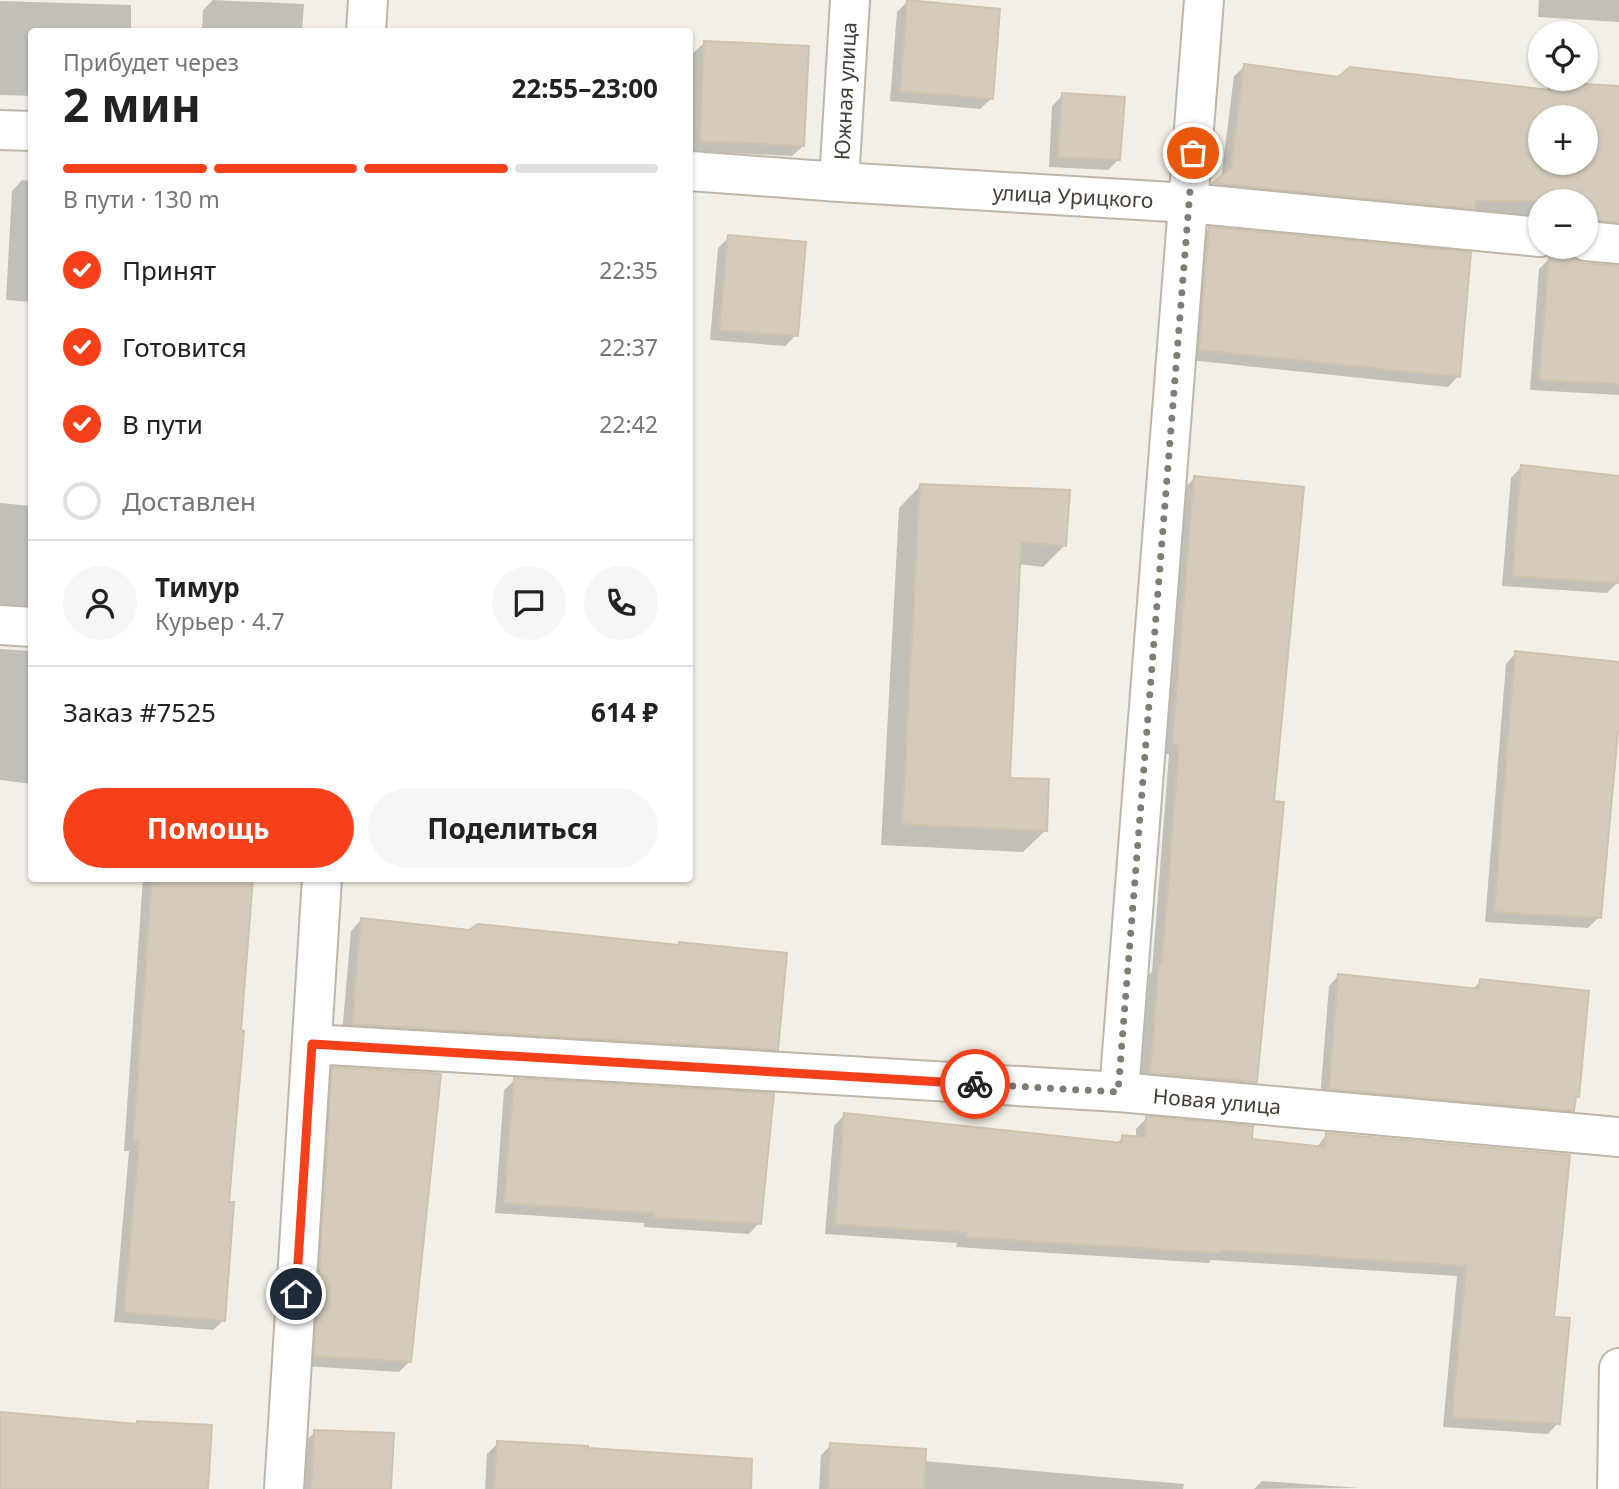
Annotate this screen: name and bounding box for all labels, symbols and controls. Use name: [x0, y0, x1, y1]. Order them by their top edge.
street label: Южная улица: [827, 21, 863, 161]
map controls: [1528, 21, 1598, 259]
button: locate: [1528, 21, 1598, 91]
text: Прибудет через: [63, 46, 239, 78]
text: 22:55–23:00: [511, 70, 658, 106]
text: 2 мин: [63, 73, 201, 135]
button: +: [1528, 105, 1598, 175]
pin: [1163, 123, 1223, 183]
icon: bag: [1174, 134, 1212, 172]
street label: улица Урицкого: [992, 178, 1154, 214]
text: В пути · 130 m: [63, 183, 220, 215]
button: −: [1528, 189, 1598, 259]
icon: check: [63, 251, 101, 289]
text: Принят: [122, 252, 216, 288]
text: 22:35: [599, 254, 658, 286]
icon: check: [63, 328, 101, 366]
text: Готовится: [122, 329, 247, 365]
text: 22:37: [599, 331, 658, 363]
icon: check: [63, 405, 101, 443]
text: В пути: [122, 406, 203, 442]
text: 22:42: [599, 408, 658, 440]
text: Доставлен: [122, 483, 256, 519]
button: person: [63, 566, 137, 640]
button: chat: [492, 566, 566, 640]
button: phone: [584, 566, 658, 640]
text: Тимур: [155, 569, 240, 605]
text: Курьер · 4.7: [155, 605, 285, 637]
text: Заказ #7525: [63, 694, 216, 730]
text: 614 ₽: [591, 694, 658, 730]
button: Помощь: [63, 788, 354, 868]
button: Поделиться: [368, 788, 658, 868]
courier: [940, 1049, 1010, 1119]
icon: bike: [956, 1065, 994, 1103]
street label: Новая улица: [1152, 1081, 1282, 1121]
pin: [266, 1264, 326, 1324]
icon: home: [277, 1275, 315, 1313]

